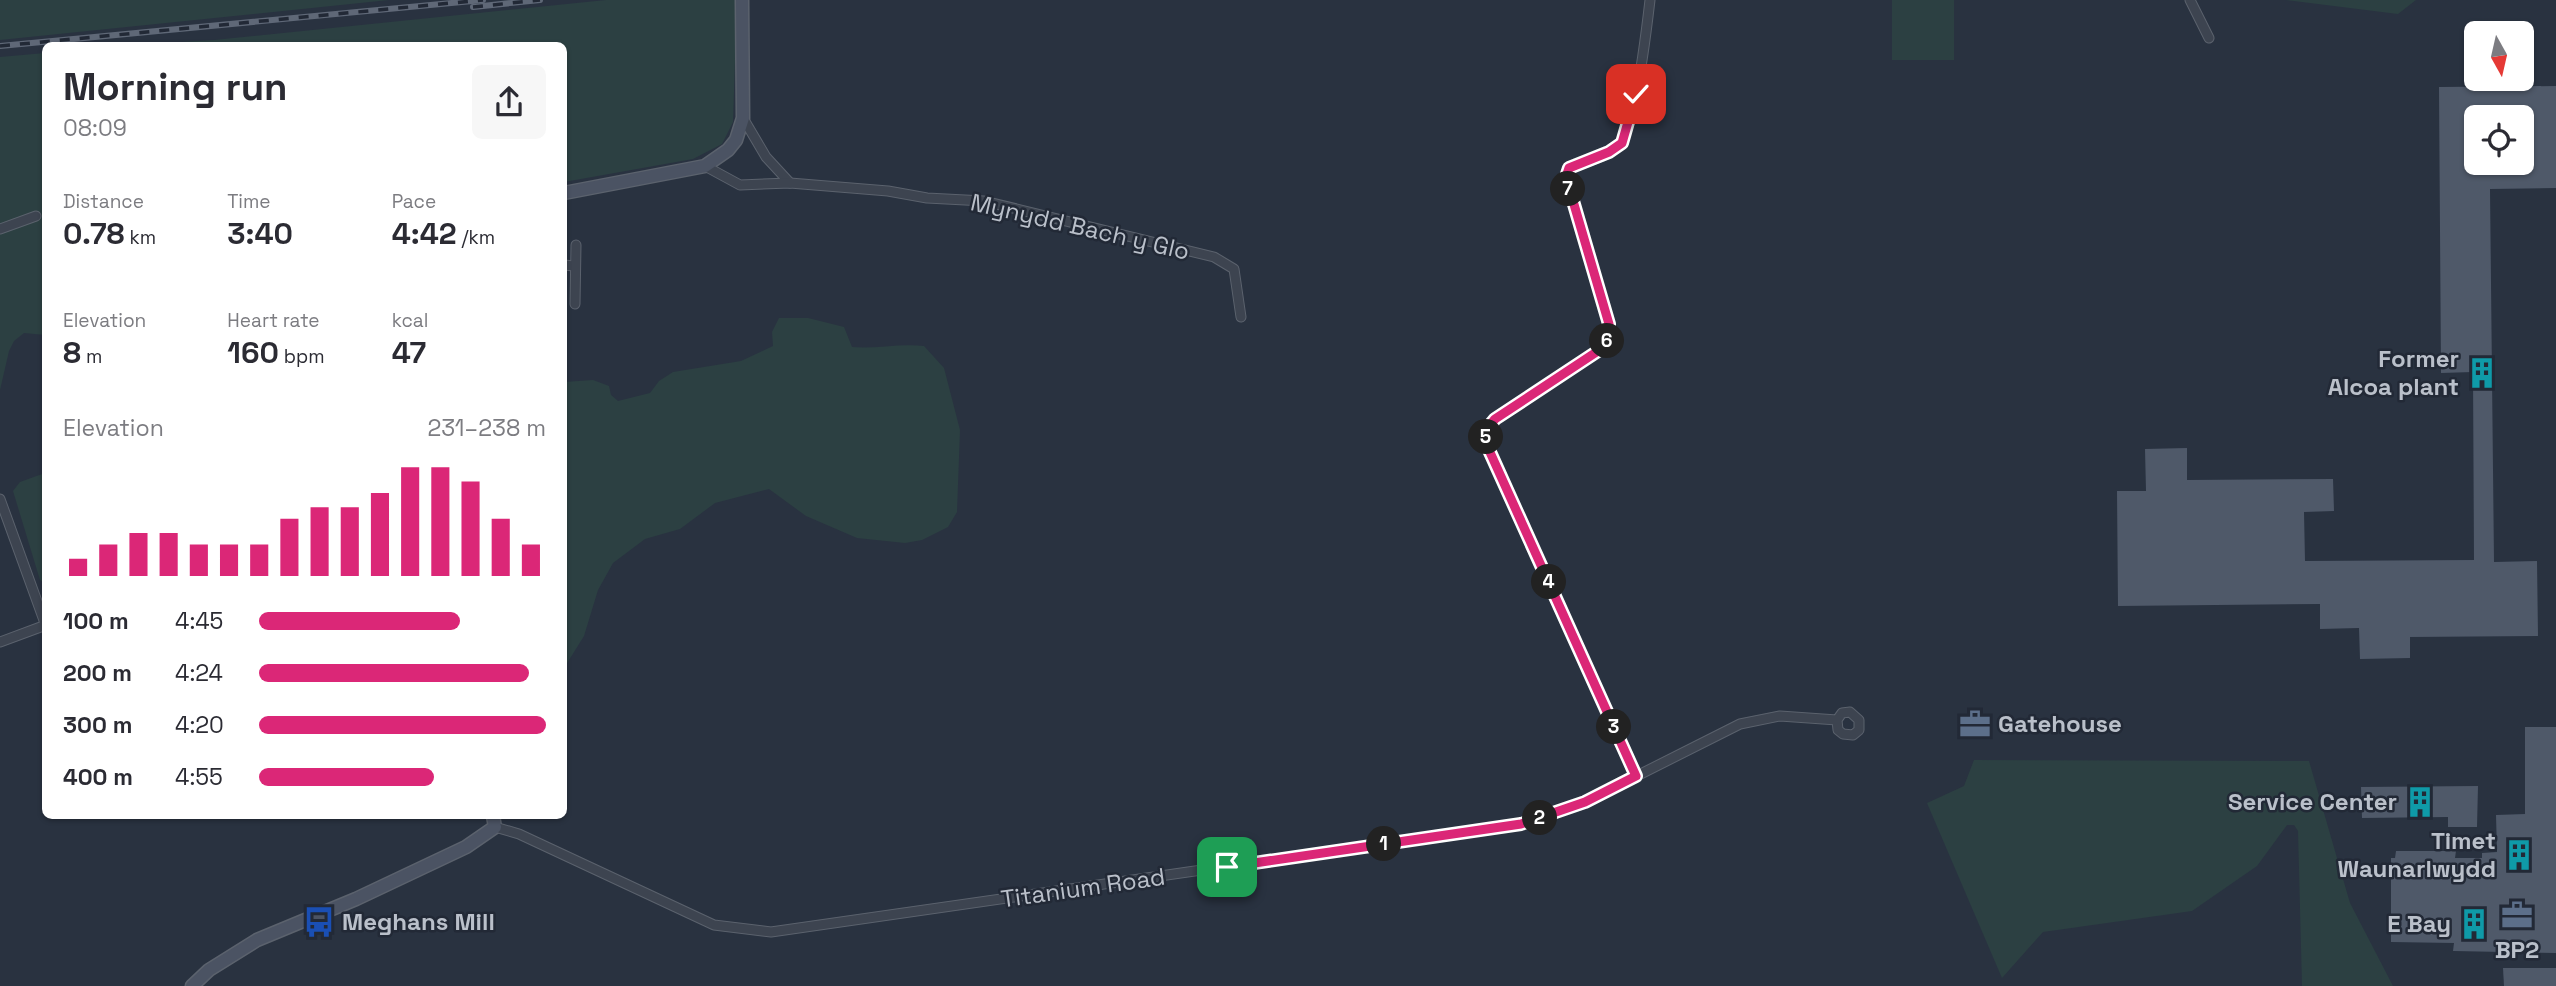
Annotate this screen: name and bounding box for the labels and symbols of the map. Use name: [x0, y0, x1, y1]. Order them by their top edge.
north arrow: [2464, 21, 2534, 91]
pin: [1606, 64, 1666, 124]
pin: 7: [1550, 172, 1586, 206]
street label: Mynydd Bach y Glo: [968, 186, 1193, 267]
pin: 6: [1590, 324, 1624, 358]
place label: Former Alcoa plant: [2328, 343, 2459, 402]
building icon: Former Alcoa plant: [2465, 356, 2499, 390]
pin: 5: [1468, 420, 1504, 454]
pin: 4: [1532, 564, 1566, 600]
office icon: Gatehouse: [1958, 707, 1992, 741]
place label: Gatehouse: [1998, 708, 2122, 739]
pin: 3: [1596, 710, 1632, 744]
building icon: Service Center: [2403, 785, 2437, 819]
place label: Service Center: [2228, 786, 2397, 817]
pin: 2: [1522, 800, 1558, 836]
place label: Timet Waunarlwydd: [2338, 825, 2496, 884]
pin: 1: [1366, 826, 1402, 862]
pin: [1197, 837, 1257, 897]
building icon: Timet Waunarlwydd: [2502, 838, 2536, 872]
street label: Titanium Road: [999, 861, 1167, 914]
office icon: BP2: [2500, 898, 2534, 932]
bus stop icon: Meghans Mill: [302, 905, 336, 939]
place label: Meghans Mill: [342, 906, 495, 937]
building icon: E Bay: [2457, 907, 2491, 941]
place label: E Bay: [2387, 908, 2451, 939]
place label: BP2: [2495, 934, 2539, 965]

